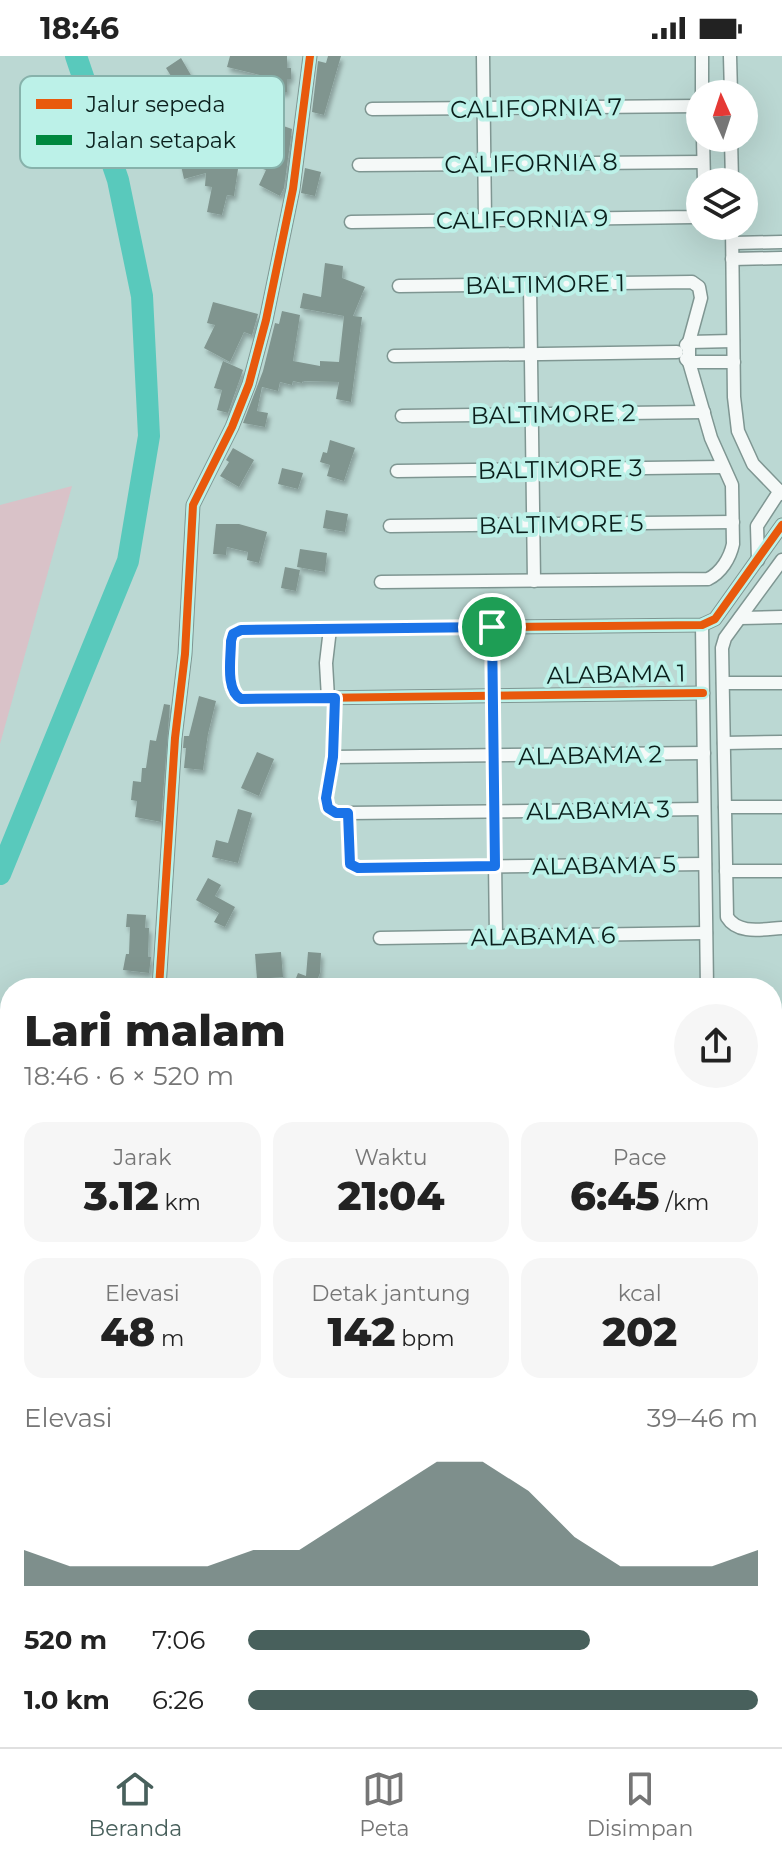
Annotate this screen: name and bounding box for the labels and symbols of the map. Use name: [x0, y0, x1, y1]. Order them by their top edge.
legend: [20, 76, 284, 168]
north arrow: [686, 80, 758, 152]
text: Jalur sepeda: [85, 91, 225, 118]
street label: CALIFORNIA 7: [450, 92, 622, 124]
text: Jalan setapak: [85, 127, 237, 154]
street label: CALIFORNIA 8: [444, 147, 618, 179]
street label: CALIFORNIA 9: [435, 203, 609, 235]
street label: BALTIMORE 1: [465, 268, 625, 300]
street label: BALTIMORE 2: [470, 398, 636, 430]
street label: BALTIMORE 3: [477, 453, 643, 485]
street label: BALTIMORE 5: [478, 508, 644, 540]
pin: [458, 593, 526, 661]
street label: ALABAMA 1: [546, 658, 686, 690]
street label: ALABAMA 2: [518, 739, 662, 771]
street label: ALABAMA 3: [526, 794, 670, 826]
street label: ALABAMA 5: [532, 849, 676, 881]
street label: ALABAMA 6: [470, 920, 616, 952]

